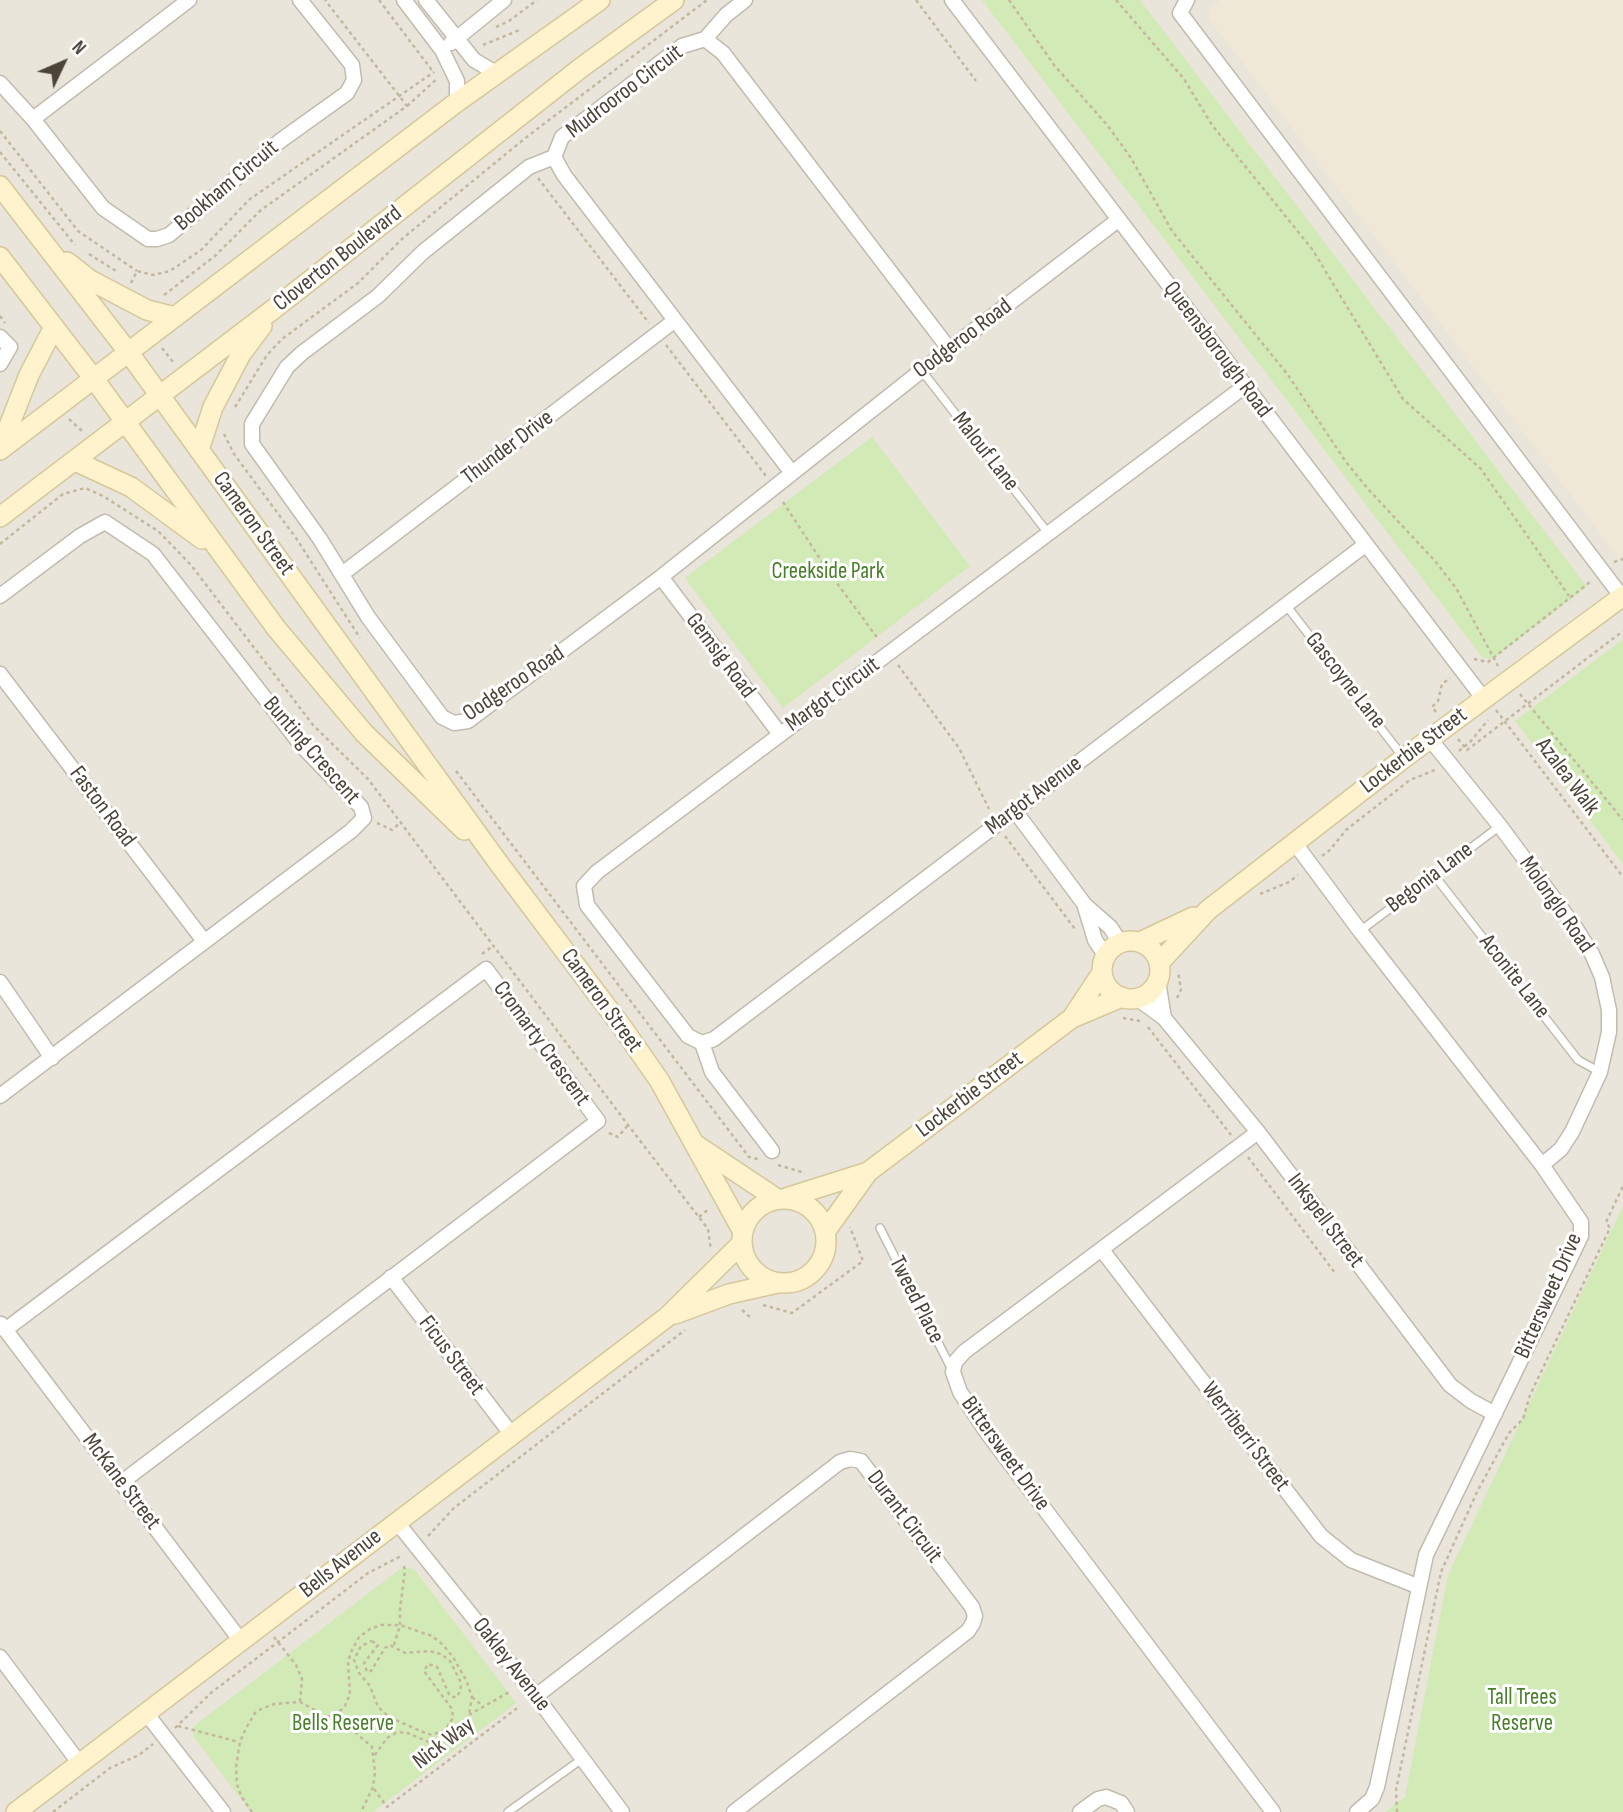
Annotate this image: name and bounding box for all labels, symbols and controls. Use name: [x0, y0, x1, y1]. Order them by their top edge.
north arrow: [28, 28, 98, 98]
text: N: [67, 36, 90, 60]
street label: Mudrooroo Circuit: [561, 39, 689, 145]
street label: Bookham Circuit: [169, 135, 285, 237]
street label: Cloverton Boulevard: [268, 200, 408, 318]
street label: Queensborough Road: [1157, 277, 1277, 423]
street label: Oodgeroo Road: [908, 293, 1018, 385]
street label: Thunder Drive: [457, 405, 559, 491]
street label: Malouf Lane: [946, 407, 1024, 497]
street label: Cameron Street: [206, 467, 300, 581]
park label: Creekside Park: [772, 558, 884, 586]
street label: Gemsig Road: [679, 608, 761, 704]
street label: Gascoyne Lane: [1299, 627, 1391, 735]
street label: Oodgeroo Road: [458, 640, 570, 728]
street label: Margot Circuit: [781, 652, 885, 738]
street label: Bunting Crescent: [257, 691, 365, 811]
street label: Lockerbie Street: [1355, 702, 1473, 800]
street label: Azalea Walk: [1529, 733, 1605, 821]
street label: Margot Avenue: [980, 751, 1088, 841]
street label: Faston Road: [63, 761, 141, 853]
street label: Begonia Lane: [1381, 837, 1479, 919]
street label: Molonglo Road: [1513, 851, 1599, 959]
street label: Aconite Lane: [1473, 929, 1555, 1025]
street label: Cameron Street: [554, 944, 648, 1058]
street label: Cromarty Crescent: [487, 976, 595, 1112]
street label: Lockerbie Street: [911, 1046, 1029, 1144]
street label: Inkspell Street: [1281, 1168, 1369, 1274]
street label: Bittersweet Drive: [1509, 1229, 1589, 1363]
street label: Tweed Place: [882, 1252, 950, 1348]
street label: Ficus Street: [412, 1311, 490, 1401]
street label: Werriberri Street: [1195, 1377, 1295, 1497]
street label: Bittersweet Drive: [954, 1392, 1056, 1516]
street label: McKane Street: [76, 1428, 166, 1536]
street label: Durant Circuit: [860, 1465, 948, 1569]
street label: Bells Avenue: [295, 1524, 387, 1604]
street label: Oakley Avenue: [466, 1613, 556, 1717]
park label: Tall Trees Reserve: [1487, 1684, 1557, 1738]
park label: Bells Reserve: [292, 1710, 394, 1738]
street label: Nick Way: [408, 1712, 480, 1776]

